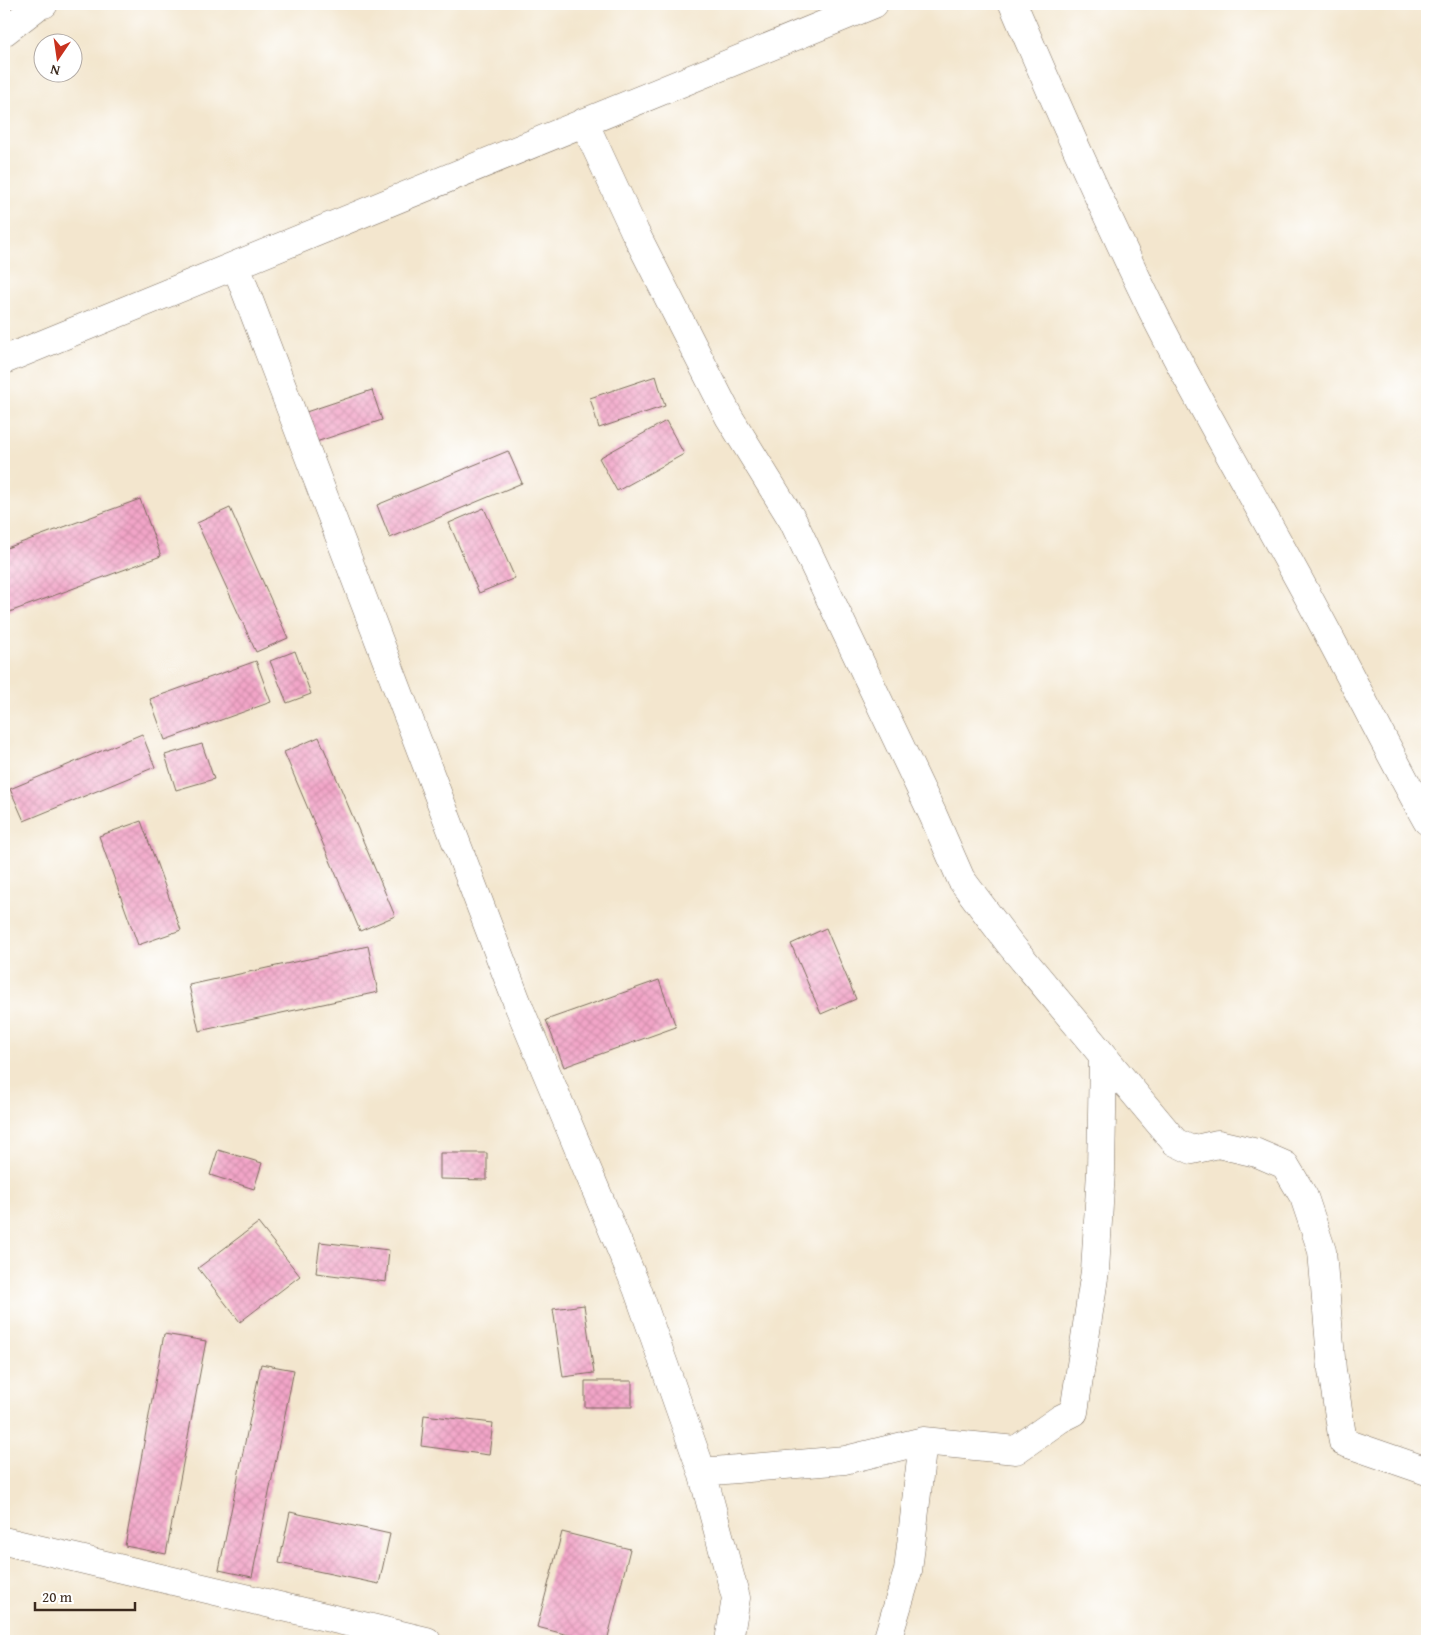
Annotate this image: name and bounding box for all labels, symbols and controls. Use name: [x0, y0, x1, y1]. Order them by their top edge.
north arrow: [32, 32, 82, 82]
text: N: [48, 60, 62, 81]
scale bar: [35, 1580, 135, 1612]
text: 20 m: [42, 1586, 73, 1607]

